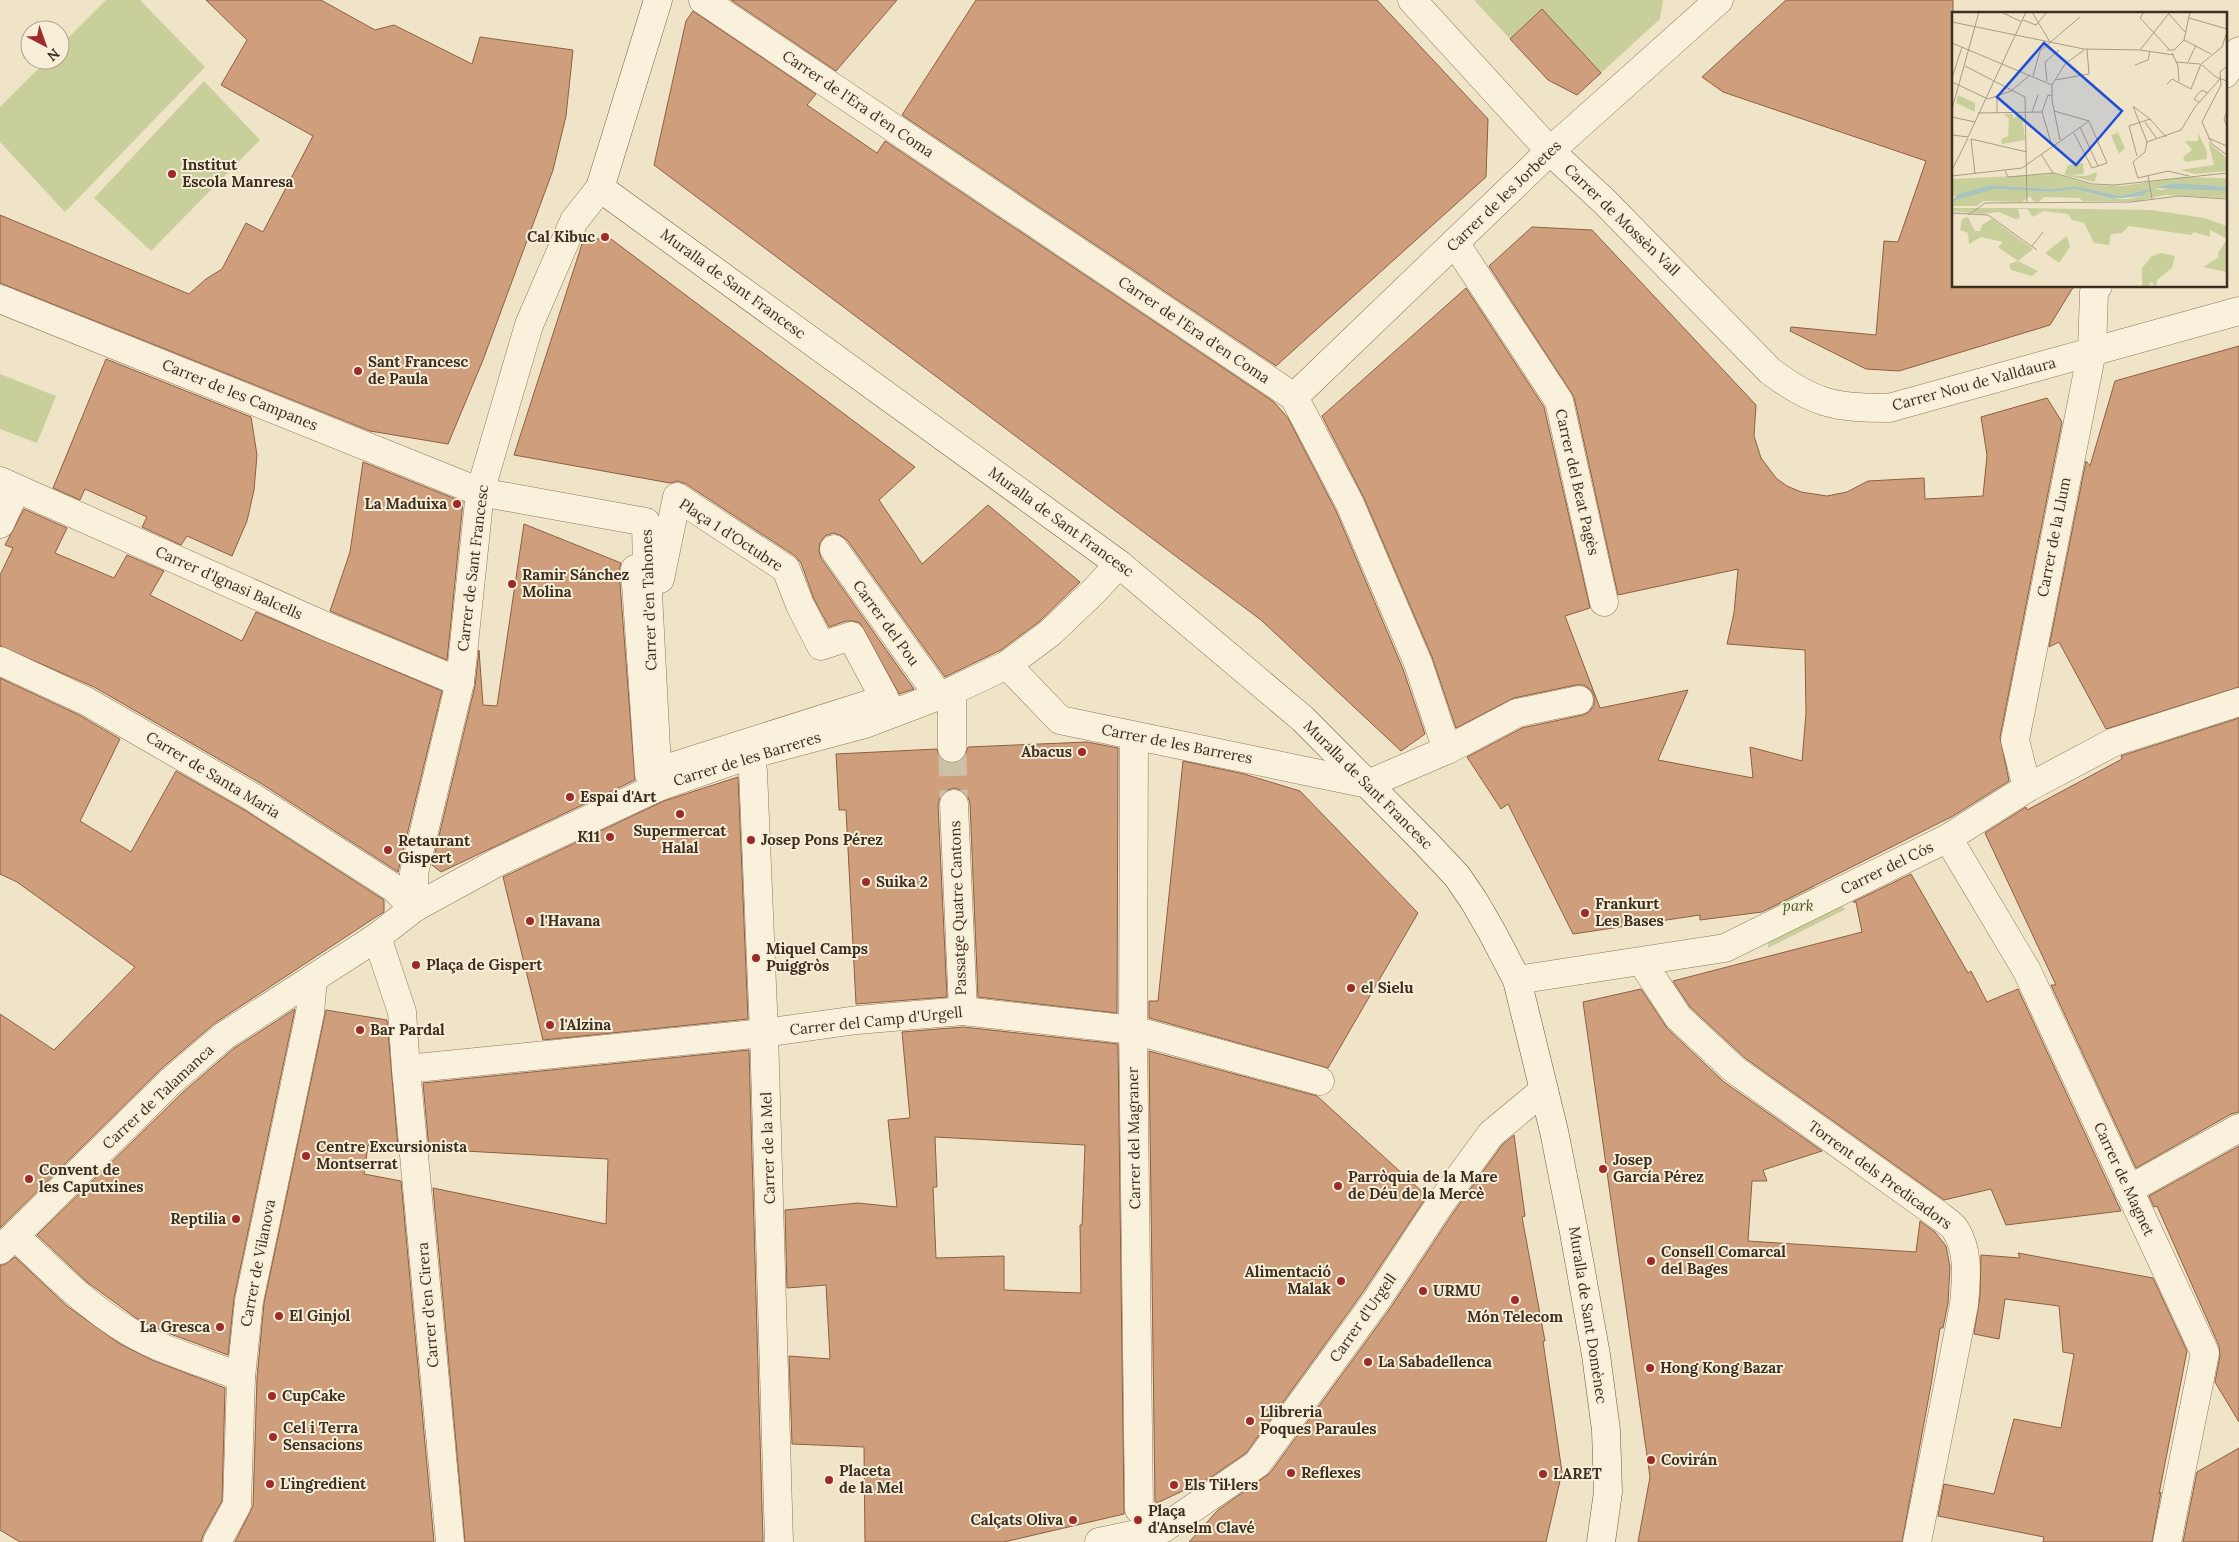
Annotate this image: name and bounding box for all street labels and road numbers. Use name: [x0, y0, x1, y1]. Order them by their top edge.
street label: Carrer de l'Era d'en Coma: [779, 46, 938, 162]
street label: Carrer de les Jorbetes: [1442, 136, 1565, 255]
street label: Carrer de Mossèn Vall: [1561, 159, 1684, 280]
street label: Muralla de Sant Francesc: [657, 224, 810, 343]
street label: Carrer de l'Era d'en Coma: [1115, 272, 1274, 388]
street label: Carrer Nou de Valldaura: [1890, 352, 2058, 415]
street label: Carrer de les Campanes: [160, 355, 321, 435]
street label: Carrer del Beat Pagès: [1551, 407, 1604, 557]
street label: Muralla de Sant Francesc: [985, 462, 1138, 581]
street label: Carrer de la Llum: [2033, 475, 2074, 598]
street label: Carrer de Sant Francesc: [453, 483, 492, 652]
street label: Plaça 1 d'Octubre: [676, 494, 787, 575]
street label: Carrer d'en Tahones: [637, 529, 660, 671]
street label: Carrer d'Ignasi Balcells: [153, 542, 306, 624]
street label: Carrer del Pou: [849, 576, 924, 669]
street label: Muralla de Sant Francesc: [1300, 716, 1437, 853]
street label: Carrer de les Barreres: [1100, 720, 1254, 767]
street label: Carrer de Santa Maria: [143, 727, 284, 822]
street label: Carrer de les Barreres: [671, 727, 823, 790]
street label: Passatge Quatre Cantons: [945, 820, 970, 996]
street label: Carrer del Cós: [1837, 837, 1936, 898]
street label: Carrer del Camp d'Urgell: [789, 1002, 963, 1039]
street label: Carrer de Talamanca: [98, 1040, 218, 1153]
street label: Carrer del Magraner: [1123, 1066, 1144, 1209]
street label: Carrer de la Mel: [756, 1092, 779, 1205]
street label: Torrent dels Predicadors: [1805, 1116, 1956, 1233]
street label: Carrer de Magnet: [2090, 1119, 2159, 1239]
street label: Carrer de Vilanova: [236, 1197, 279, 1328]
street label: Muralla de Sant Domènec: [1565, 1225, 1612, 1405]
street label: Carrer d'en Cirera: [413, 1241, 442, 1369]
street label: Carrer d'Urgell: [1325, 1270, 1400, 1366]

